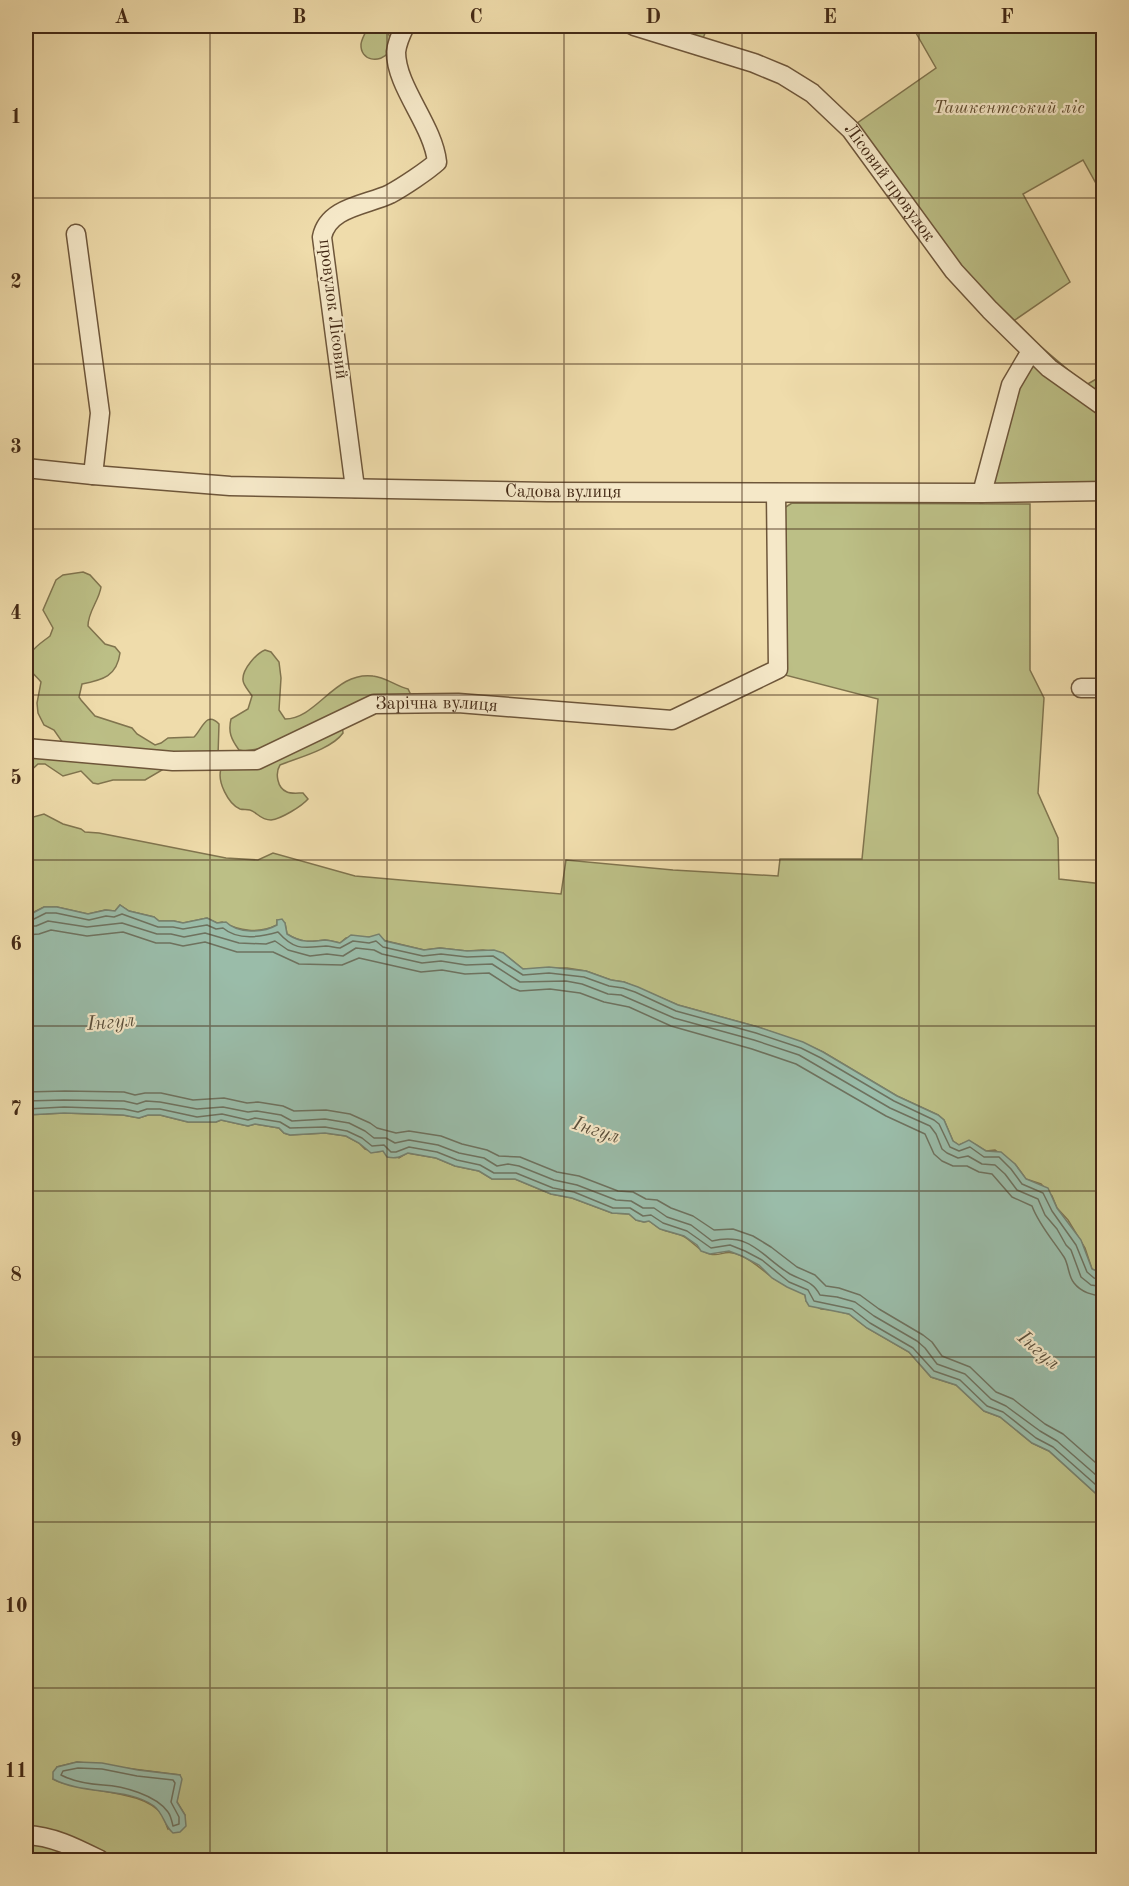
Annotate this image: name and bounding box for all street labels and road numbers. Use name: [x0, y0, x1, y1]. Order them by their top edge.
street label: Лісовий провулок: [841, 120, 938, 245]
street label: провулок Лісовий: [315, 238, 351, 380]
street label: Садова вулиця: [505, 482, 621, 501]
street label: Зарічна вулиця: [375, 694, 498, 715]

